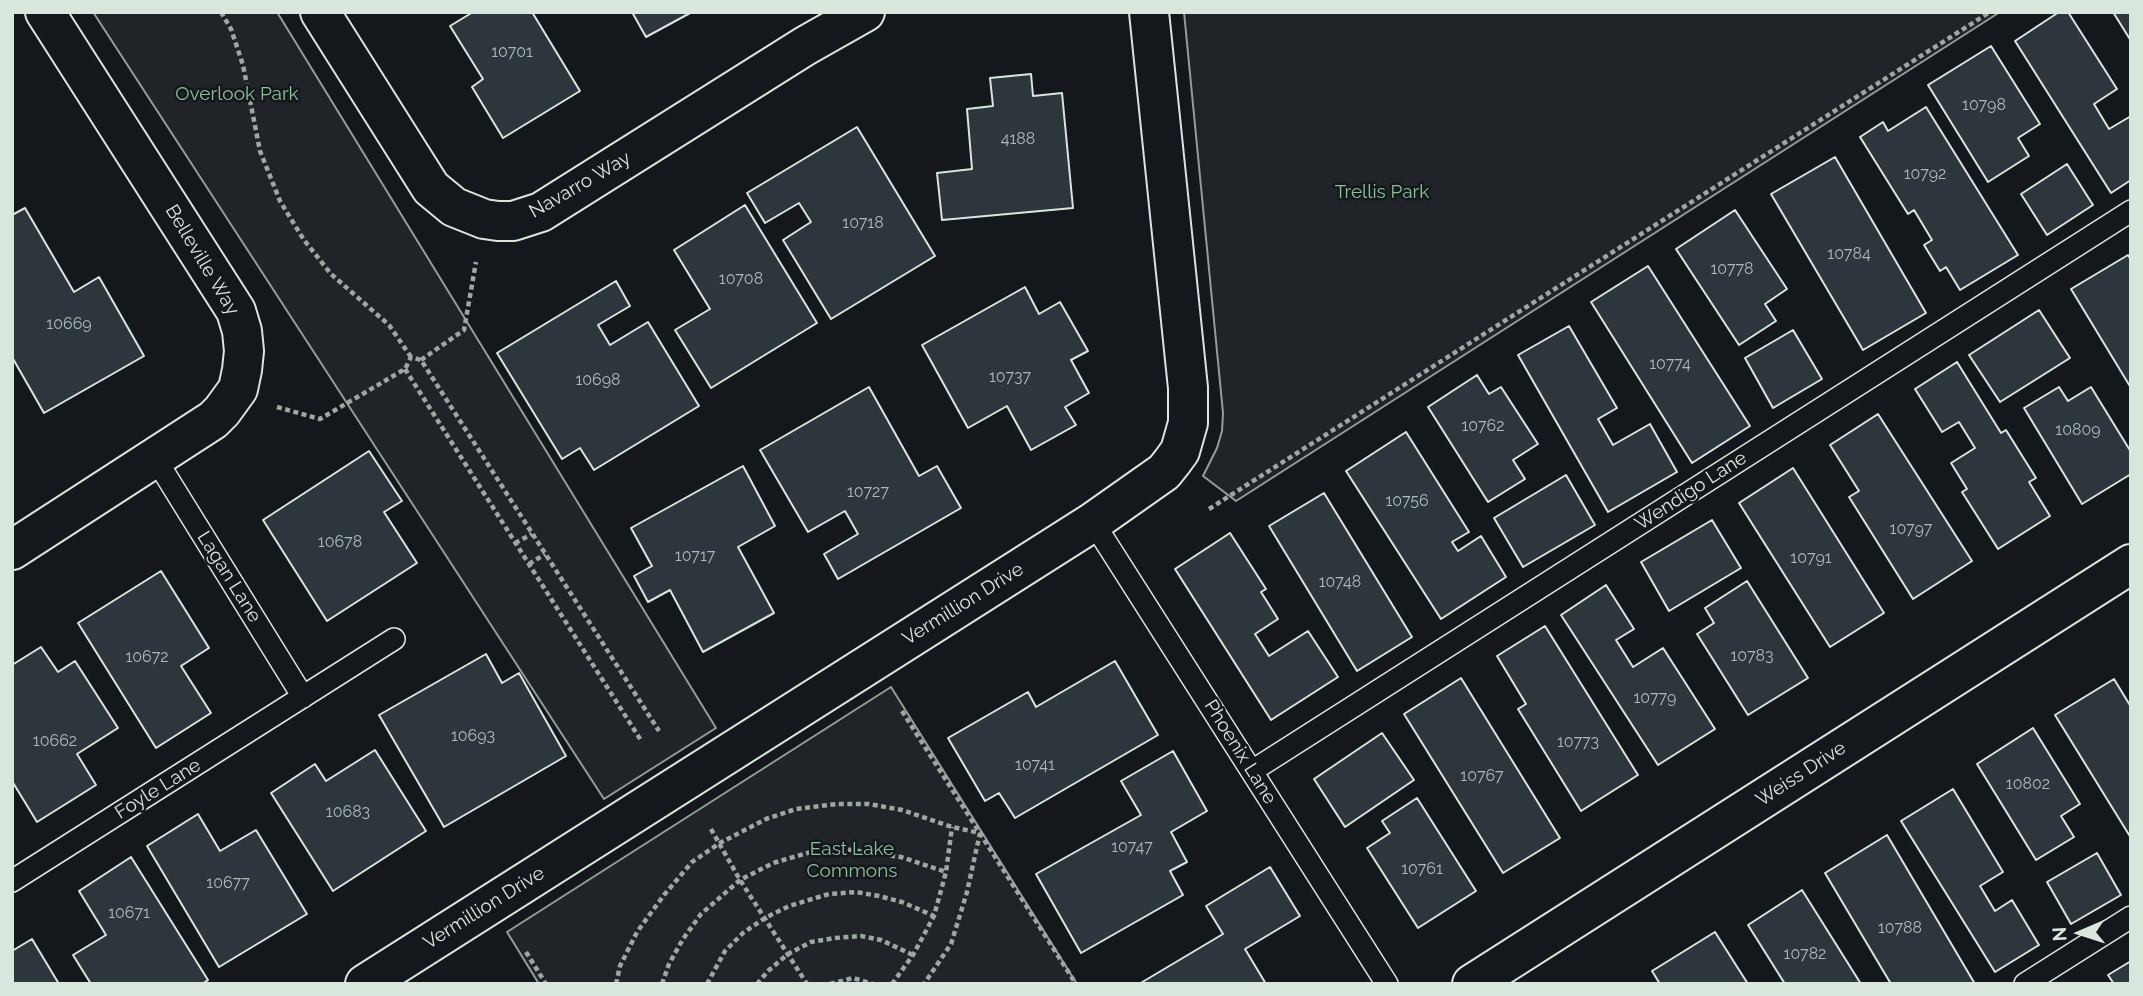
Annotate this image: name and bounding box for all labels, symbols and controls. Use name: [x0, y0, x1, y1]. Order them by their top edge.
house number: 10701: [491, 42, 533, 62]
park label: Overlook Park: [175, 83, 299, 105]
house number: 10798: [1962, 95, 2006, 115]
house number: 4188: [1001, 129, 1035, 149]
street label: Navarro Way: [525, 147, 635, 223]
house number: 10792: [1904, 164, 1946, 184]
park label: Trellis Park: [1335, 181, 1429, 203]
street label: Belleville Way: [160, 201, 244, 319]
house number: 10718: [842, 213, 884, 233]
house number: 10784: [1827, 244, 1871, 264]
house number: 10778: [1710, 259, 1754, 279]
house number: 10708: [719, 269, 763, 289]
house number: 10669: [46, 314, 92, 334]
house number: 10774: [1649, 354, 1691, 374]
house number: 10737: [989, 367, 1031, 387]
house number: 10698: [575, 370, 621, 390]
house number: 10762: [1461, 416, 1505, 436]
house number: 10809: [2055, 420, 2101, 440]
street label: Wendigo Lane: [1631, 446, 1751, 536]
house number: 10727: [847, 482, 889, 502]
house number: 10756: [1385, 491, 1429, 511]
house number: 10797: [1890, 519, 1932, 539]
street label: Lagan Lane: [192, 527, 266, 627]
house number: 10678: [318, 532, 362, 552]
house number: 10717: [675, 546, 715, 566]
house number: 10791: [1790, 548, 1832, 568]
street label: Vermillion Drive: [898, 558, 1028, 650]
house number: 10748: [1319, 572, 1361, 592]
house number: 10783: [1730, 646, 1774, 666]
house number: 10672: [125, 647, 169, 667]
house number: 10779: [1634, 688, 1676, 708]
street label: Phoenix Lane: [1199, 696, 1281, 808]
house number: 10693: [451, 726, 495, 746]
house number: 10662: [33, 731, 77, 751]
house number: 10773: [1557, 732, 1599, 752]
street label: Weiss Drive: [1752, 737, 1850, 811]
street label: Foyle Lane: [111, 754, 205, 824]
house number: 10741: [1015, 755, 1055, 775]
house number: 10767: [1460, 766, 1504, 786]
house number: 10802: [2006, 774, 2050, 794]
house number: 10683: [326, 802, 370, 822]
house number: 10747: [1111, 837, 1153, 857]
park label: East Lake Commons: [807, 838, 897, 882]
house number: 10761: [1401, 859, 1443, 879]
street label: Vermillion Drive: [419, 862, 549, 954]
house number: 10677: [206, 873, 250, 893]
north arrow: [2045, 898, 2115, 968]
house number: 10671: [108, 903, 150, 923]
house number: 10788: [1878, 918, 1922, 938]
text: N: [2048, 926, 2070, 942]
house number: 10782: [1784, 944, 1826, 964]

